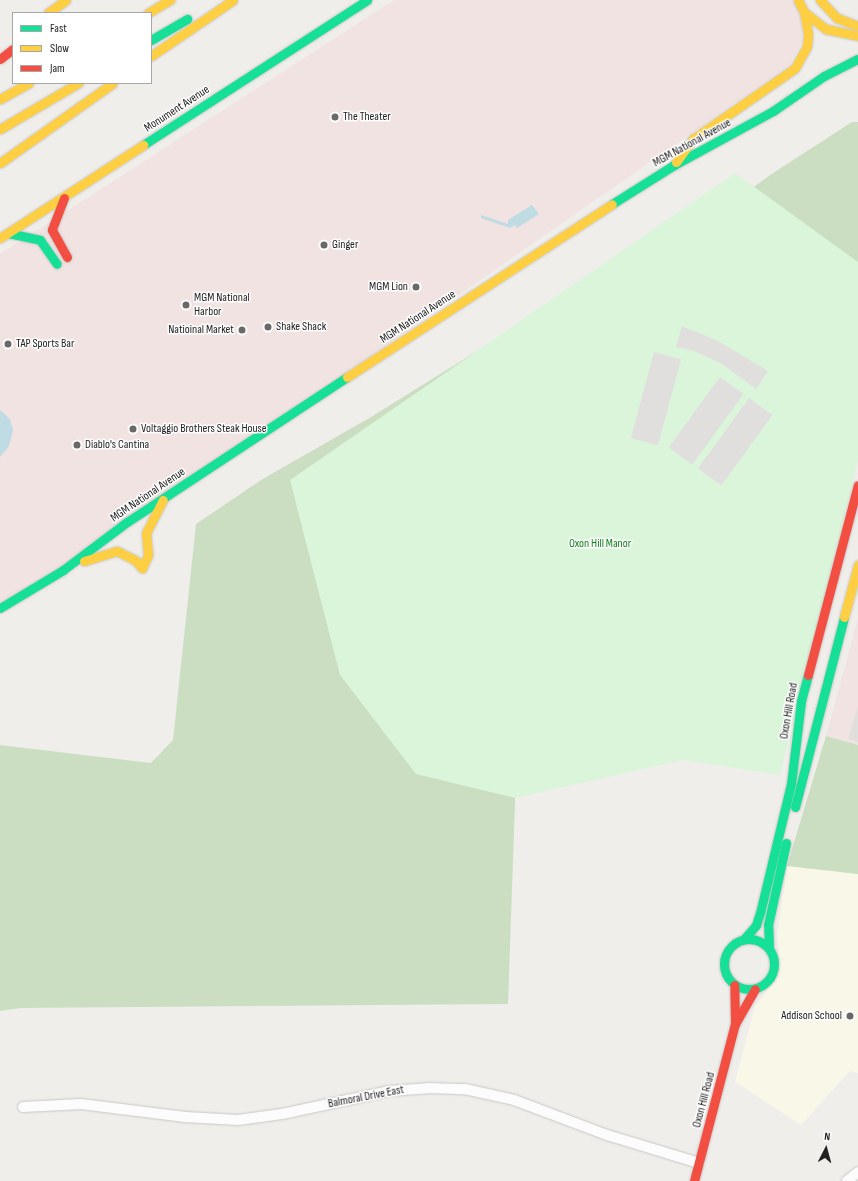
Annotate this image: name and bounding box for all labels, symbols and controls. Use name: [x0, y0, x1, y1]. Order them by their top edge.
legend: [12, 12, 152, 84]
text: Fast: [50, 21, 67, 36]
text: Slow: [50, 41, 69, 56]
text: Jam: [50, 61, 65, 76]
street label: Monument Avenue: [142, 83, 212, 135]
place label: The Theater: [343, 110, 391, 124]
marker: The Theater: [330, 112, 340, 122]
street label: MGM National Avenue: [650, 116, 734, 170]
place label: Ginger: [332, 238, 358, 252]
marker: Ginger: [319, 240, 329, 250]
place label: MGM Lion: [369, 280, 408, 294]
marker: MGM Lion: [411, 282, 421, 292]
street label: MGM National Avenue: [378, 287, 458, 347]
place label: MGM National Harbor: [194, 291, 250, 319]
marker: MGM National Harbor: [181, 300, 191, 310]
place label: Shake Shack: [276, 320, 326, 334]
marker: Shake Shack: [263, 322, 273, 332]
place label: Natioinal Market: [168, 323, 234, 337]
marker: Natioinal Market: [237, 325, 247, 335]
place label: TAP Sports Bar: [16, 337, 74, 351]
marker: TAP Sports Bar: [3, 339, 13, 349]
place label: Voltaggio Brothers Steak House: [141, 422, 267, 436]
marker: Voltaggio Brothers Steak House: [128, 424, 138, 434]
place label: Diablo's Cantina: [85, 438, 149, 452]
marker: Diablo's Cantina: [72, 440, 82, 450]
street label: MGM National Avenue: [108, 465, 188, 525]
park label: Oxon Hill Manor: [569, 537, 631, 551]
street label: Oxon Hill Road: [777, 682, 801, 740]
place label: Addison School: [781, 1009, 842, 1023]
marker: Addison School: [845, 1011, 855, 1021]
street label: Oxon Hill Road: [690, 1071, 718, 1129]
street label: Balmoral Drive East: [327, 1083, 405, 1111]
north arrow: [806, 1129, 846, 1169]
text: N: [824, 1130, 831, 1143]

